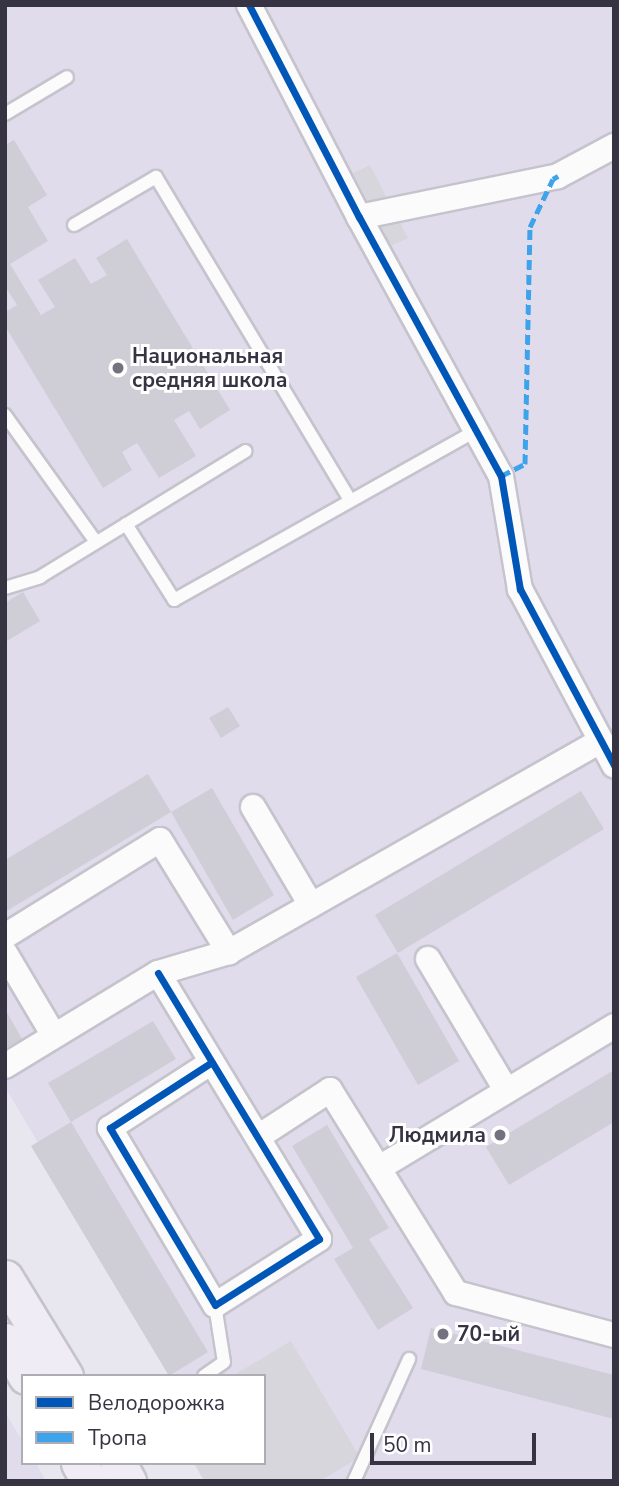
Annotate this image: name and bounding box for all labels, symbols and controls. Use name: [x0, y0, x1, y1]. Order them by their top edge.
place label: Национальная средняя школа: [132, 343, 287, 393]
marker: Национальная средняя школа: [110, 360, 126, 376]
place label: Людмила: [389, 1122, 486, 1148]
marker: Людмила: [492, 1127, 508, 1143]
place label: 70-ый: [457, 1321, 520, 1347]
marker: 70-ый: [435, 1326, 451, 1342]
legend: [21, 1374, 266, 1465]
text: Велодорожка: [88, 1389, 225, 1417]
scale bar: [374, 1420, 540, 1464]
text: Тропа: [88, 1424, 147, 1452]
text: 50 m: [383, 1431, 432, 1459]

